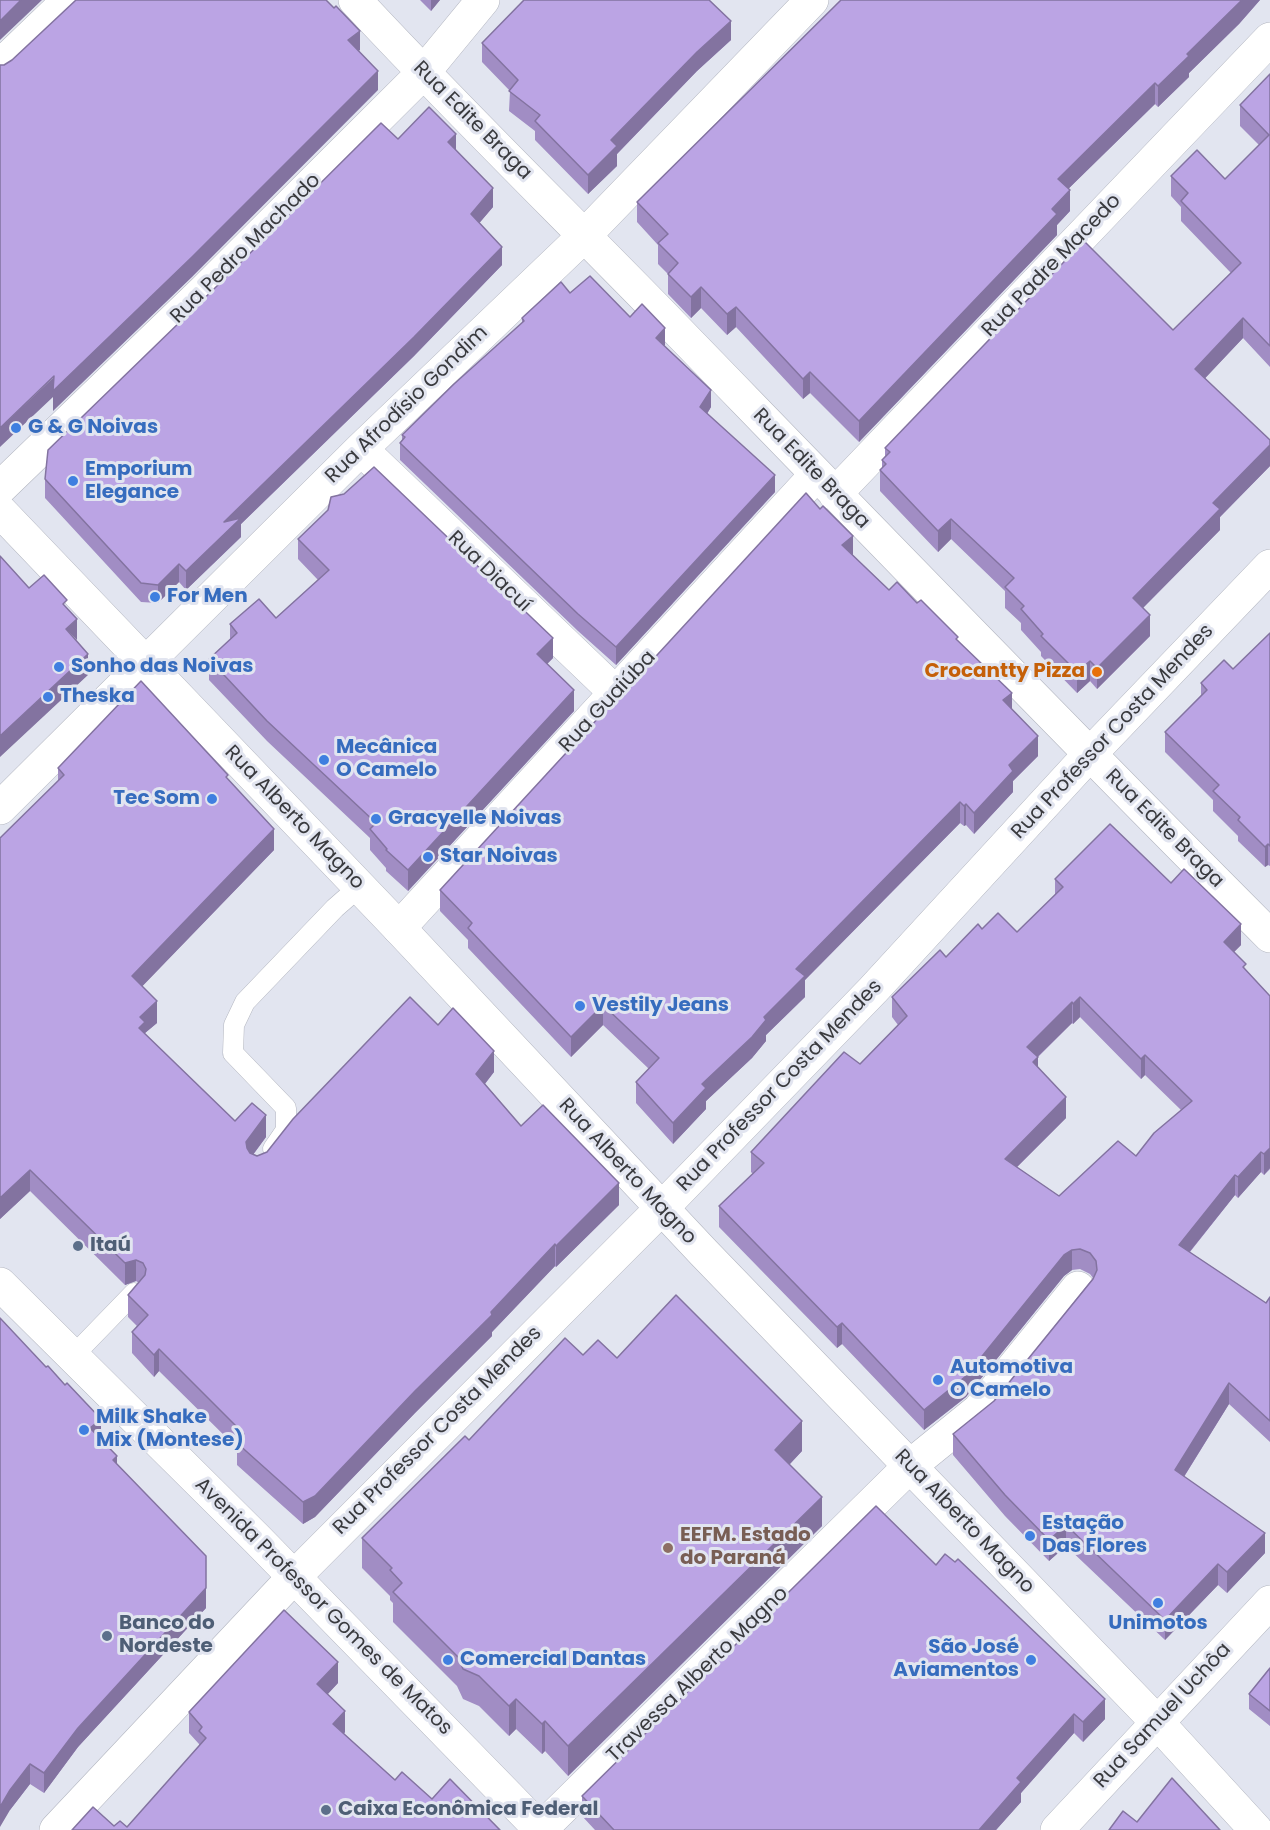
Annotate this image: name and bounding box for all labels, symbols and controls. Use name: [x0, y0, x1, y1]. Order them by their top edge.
street label: Rua Edite Braga: [408, 57, 536, 185]
street label: Rua Pedro Machado: [166, 169, 326, 329]
street label: Rua Padre Macedo: [978, 190, 1126, 342]
street label: Rua Afrodísio Gondim: [321, 321, 493, 489]
street label: Rua Edite Braga: [748, 404, 874, 534]
place label: G & G Noivas: [28, 416, 158, 440]
marker: G & G Noivas: [9, 421, 23, 435]
place label: Emporium Elegance: [85, 458, 192, 505]
marker: Emporium Elegance: [66, 474, 80, 488]
street label: Rua Diacuí: [442, 526, 536, 618]
place label: For Men: [167, 585, 248, 609]
marker: For Men: [148, 590, 162, 604]
street label: Rua Professor Costa Mendes: [1007, 620, 1219, 844]
street label: Rua Guaiúba: [555, 646, 661, 758]
place label: Sonho das Noivas: [71, 655, 253, 679]
marker: Sonho das Noivas: [52, 660, 66, 674]
place label: Crocantty Pizza: [924, 660, 1085, 684]
marker: Crocantty Pizza: [1090, 665, 1104, 679]
place label: Theska: [60, 685, 135, 709]
marker: Theska: [41, 690, 55, 704]
place label: Mecânica O Camelo: [336, 736, 437, 783]
street label: Rua Alberto Magno: [219, 741, 369, 895]
marker: Mecânica O Camelo: [317, 753, 331, 767]
street label: Rua Edite Braga: [1100, 765, 1228, 893]
place label: Tec Som: [113, 787, 200, 811]
marker: Tec Som: [205, 792, 219, 806]
place label: Gracyelle Noivas: [388, 807, 562, 831]
marker: Gracyelle Noivas: [369, 812, 383, 826]
place label: Star Noivas: [440, 845, 558, 869]
marker: Star Noivas: [421, 850, 435, 864]
street label: Rua Professor Costa Mendes: [672, 975, 888, 1197]
place label: Vestily Jeans: [592, 994, 729, 1018]
marker: Vestily Jeans: [573, 999, 587, 1013]
street label: Rua Alberto Magno: [553, 1094, 701, 1250]
place label: Itaú: [90, 1234, 131, 1258]
marker: Itaú: [71, 1239, 85, 1253]
street label: Rua Professor Costa Mendes: [329, 1322, 547, 1540]
place label: Automotiva O Camelo: [950, 1356, 1073, 1403]
marker: Automotiva O Camelo: [931, 1373, 945, 1387]
place label: Milk Shake Mix (Montese): [96, 1406, 244, 1453]
marker: Milk Shake Mix (Montese): [77, 1423, 91, 1437]
street label: Rua Alberto Magno: [889, 1445, 1039, 1599]
street label: Avenida Professor Gomes de Matos: [189, 1473, 457, 1741]
place label: Estação Das Flores: [1042, 1512, 1147, 1559]
place label: EEFM. Estado do Paraná: [680, 1524, 811, 1571]
marker: Estação Das Flores: [1023, 1529, 1037, 1543]
marker: EEFM. Estado do Paraná: [661, 1541, 675, 1555]
street label: Travessa Alberto Magno: [603, 1582, 793, 1768]
marker: Unimotos: [1151, 1596, 1165, 1610]
place label: Banco do Nordeste: [119, 1612, 215, 1659]
place label: Unimotos: [1108, 1612, 1208, 1636]
marker: Banco do Nordeste: [100, 1629, 114, 1643]
place label: São José Aviamentos: [893, 1636, 1019, 1683]
street label: Rua Samuel Uchôa: [1089, 1638, 1237, 1794]
place label: Comercial Dantas: [460, 1648, 646, 1672]
marker: Comercial Dantas: [441, 1653, 455, 1667]
marker: São José Aviamentos: [1024, 1653, 1038, 1667]
place label: Caixa Econômica Federal: [338, 1798, 598, 1822]
marker: Caixa Econômica Federal: [319, 1803, 333, 1817]

